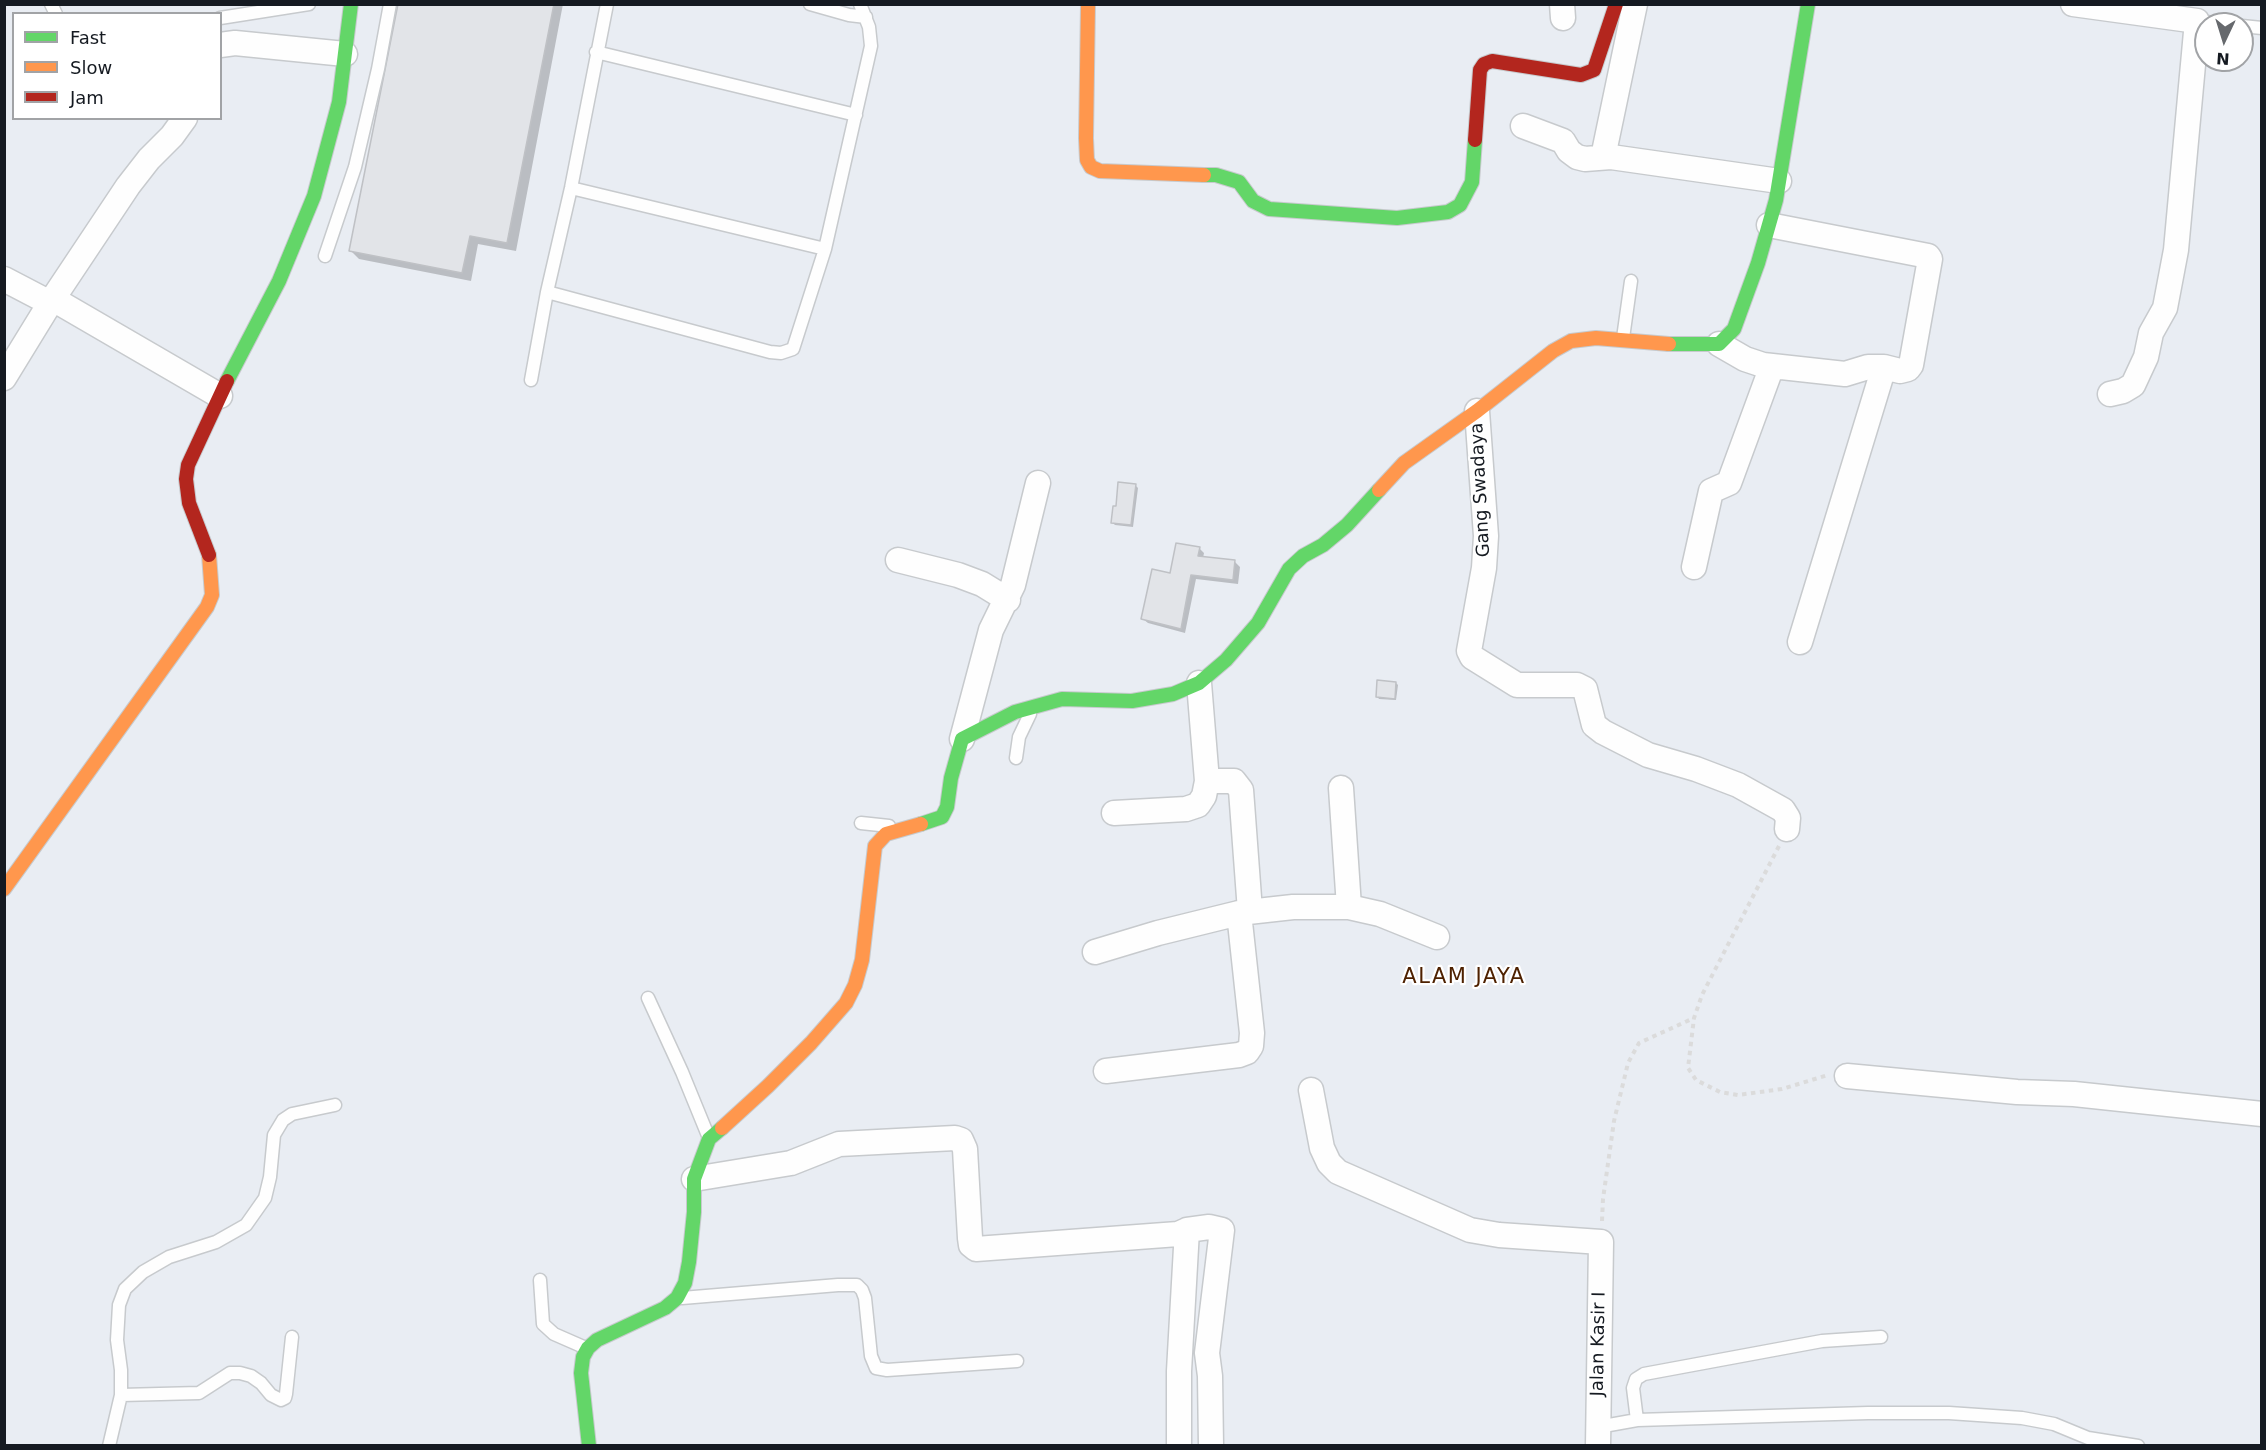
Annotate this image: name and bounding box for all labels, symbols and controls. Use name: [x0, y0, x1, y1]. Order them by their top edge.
legend: [12, 12, 222, 120]
north arrow: [2194, 12, 2254, 72]
text: Fast: [70, 27, 106, 48]
text: N: [2216, 49, 2230, 68]
text: Slow: [70, 57, 112, 78]
text: Jam: [70, 87, 104, 108]
street label: Gang Swadaya: [1467, 422, 1495, 558]
district label: ALAM JAYA: [1402, 965, 1526, 991]
street label: Jalan Kasir I: [1587, 1291, 1611, 1397]

